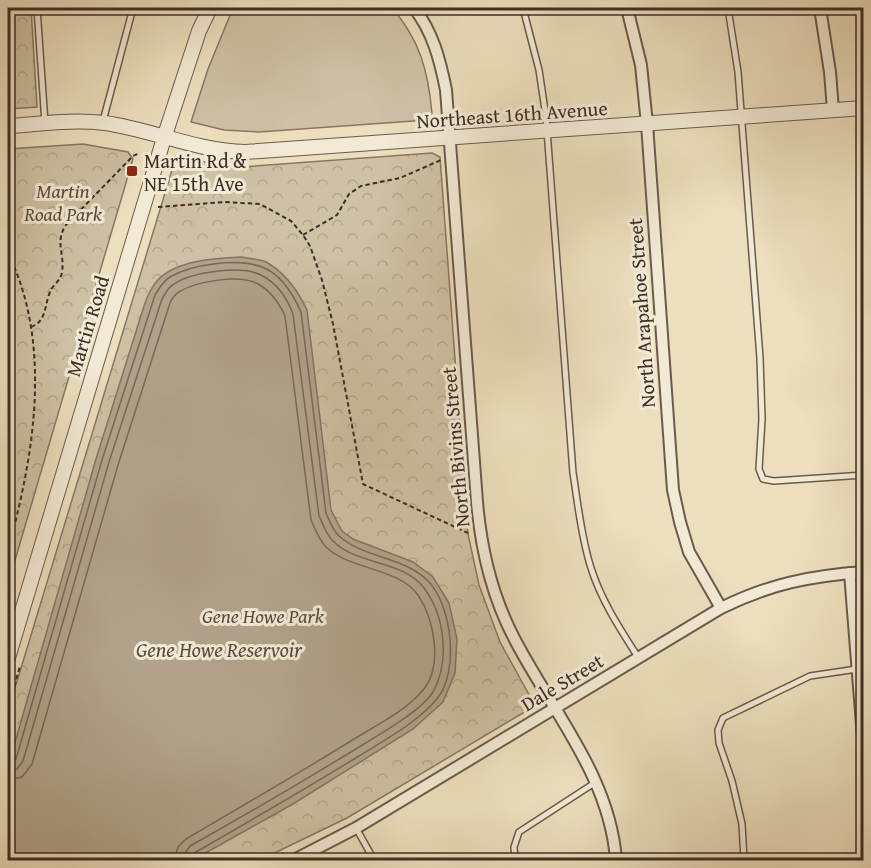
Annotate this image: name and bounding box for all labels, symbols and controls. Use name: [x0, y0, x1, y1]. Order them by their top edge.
street label: Northeast 16th Avenue: [415, 93, 609, 135]
place label: Martin Rd & NE 15th Ave: [144, 146, 247, 198]
marker: Martin Rd & NE 15th Ave: [125, 164, 139, 178]
park label: Martin Road Park: [23, 176, 103, 228]
street label: North Arapahoe Street: [620, 217, 662, 409]
street label: Martin Road: [58, 272, 116, 380]
street label: North Bivins Street: [434, 366, 476, 528]
park label: Gene Howe Park: [202, 601, 325, 630]
water label: Gene Howe Reservoir: [136, 634, 303, 665]
street label: Dale Street: [515, 646, 609, 718]

